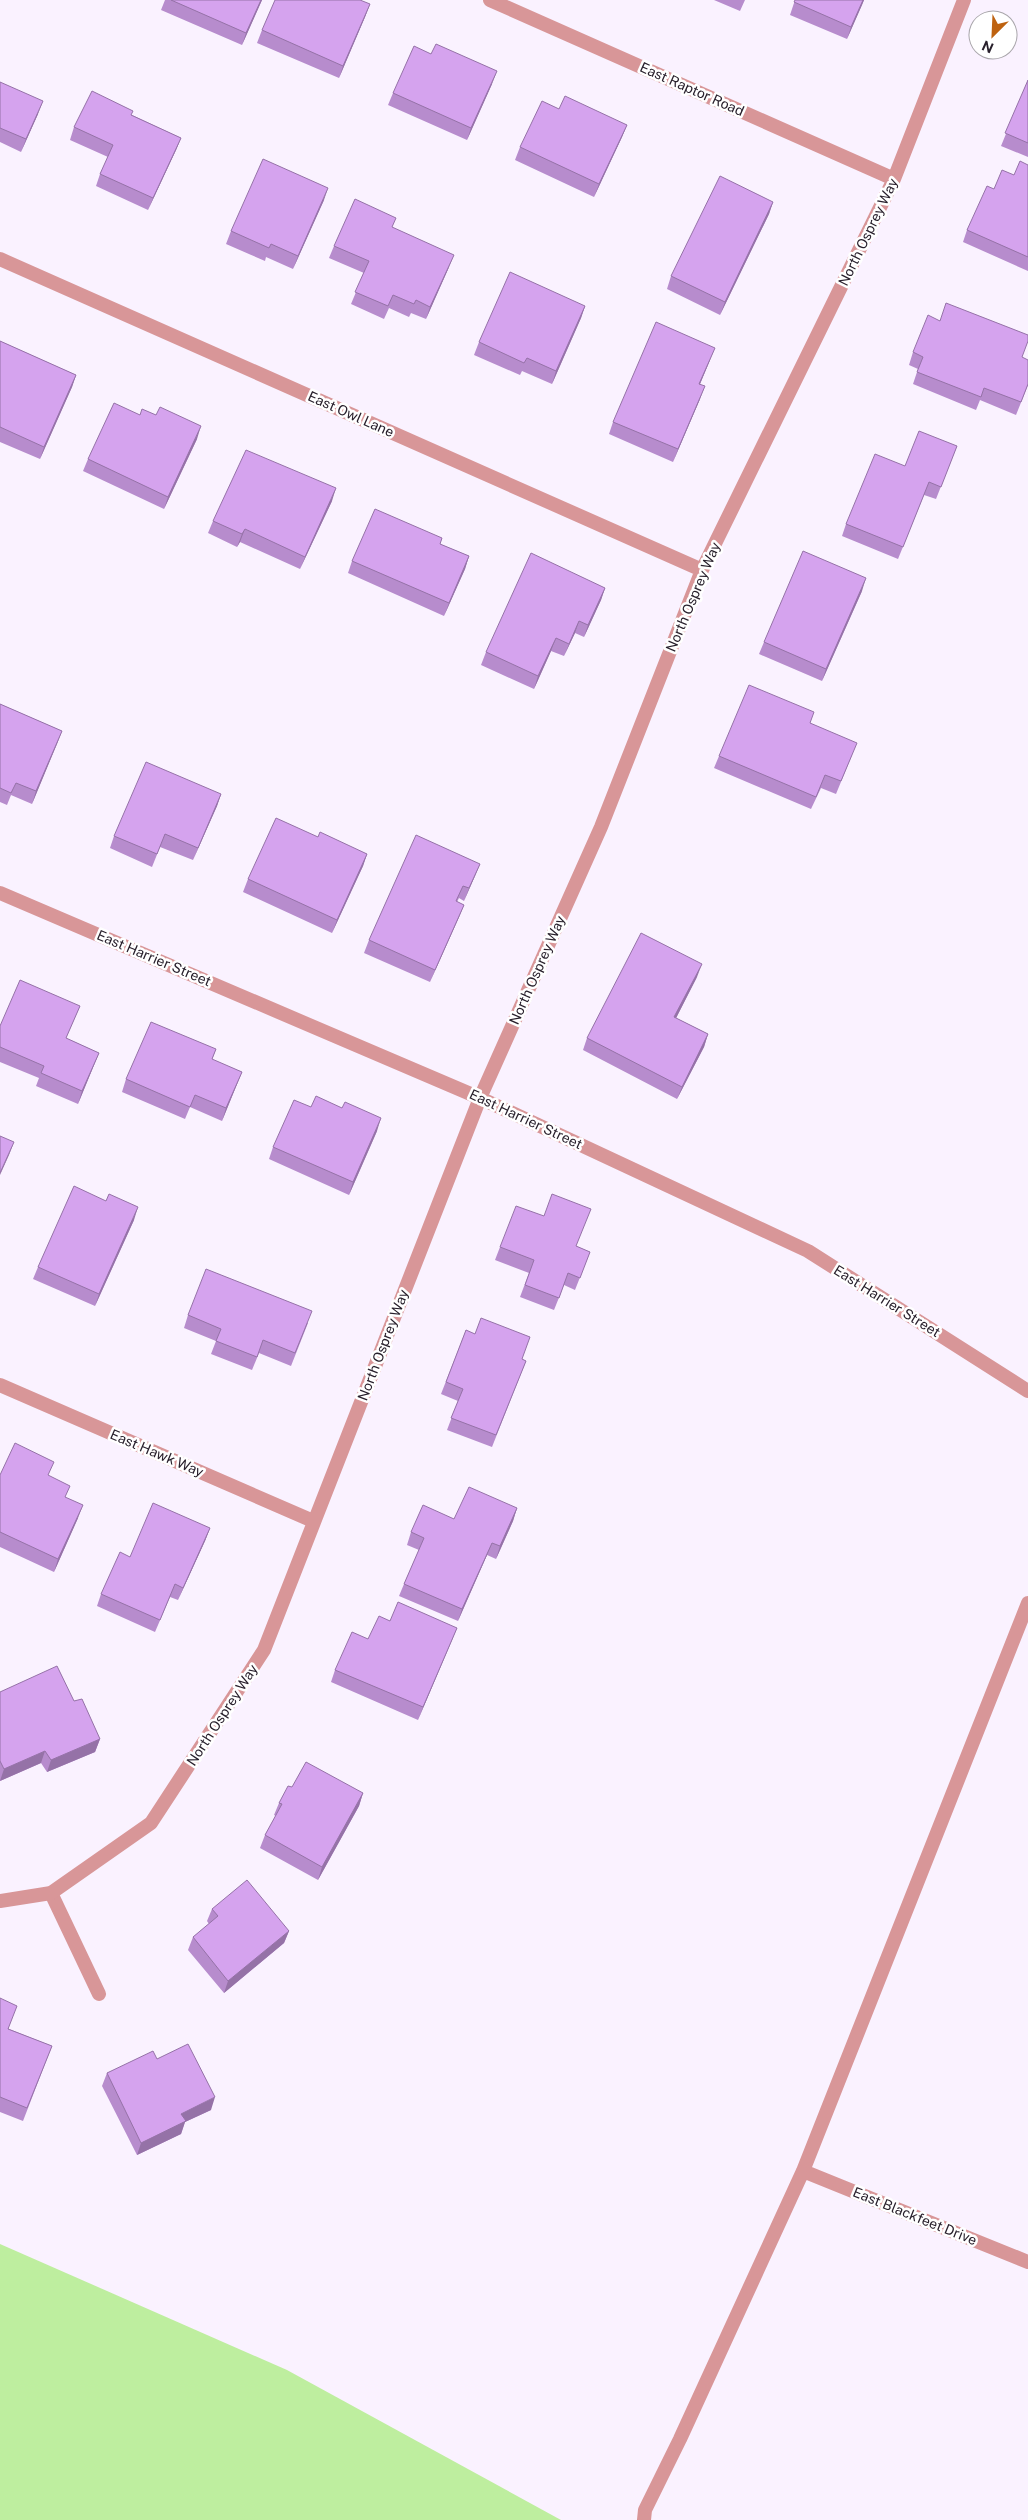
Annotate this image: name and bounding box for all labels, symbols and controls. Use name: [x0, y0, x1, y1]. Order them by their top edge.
north arrow: [968, 10, 1018, 60]
text: N: [979, 37, 996, 56]
street label: East Raptor Road: [637, 59, 747, 119]
street label: North Osprey Way: [835, 175, 901, 288]
street label: East Owl Lane: [305, 388, 397, 440]
street label: North Osprey Way: [663, 539, 724, 654]
street label: North Osprey Way: [506, 913, 568, 1027]
street label: East Harrier Street: [94, 927, 214, 989]
street label: East Harrier Street: [467, 1086, 585, 1152]
street label: East Harrier Street: [831, 1262, 943, 1340]
street label: North Osprey Way: [354, 1287, 412, 1403]
street label: East Hawk Way: [108, 1426, 207, 1480]
street label: North Osprey Way: [183, 1661, 261, 1769]
street label: East Blackfeet Drive: [851, 2184, 979, 2248]

